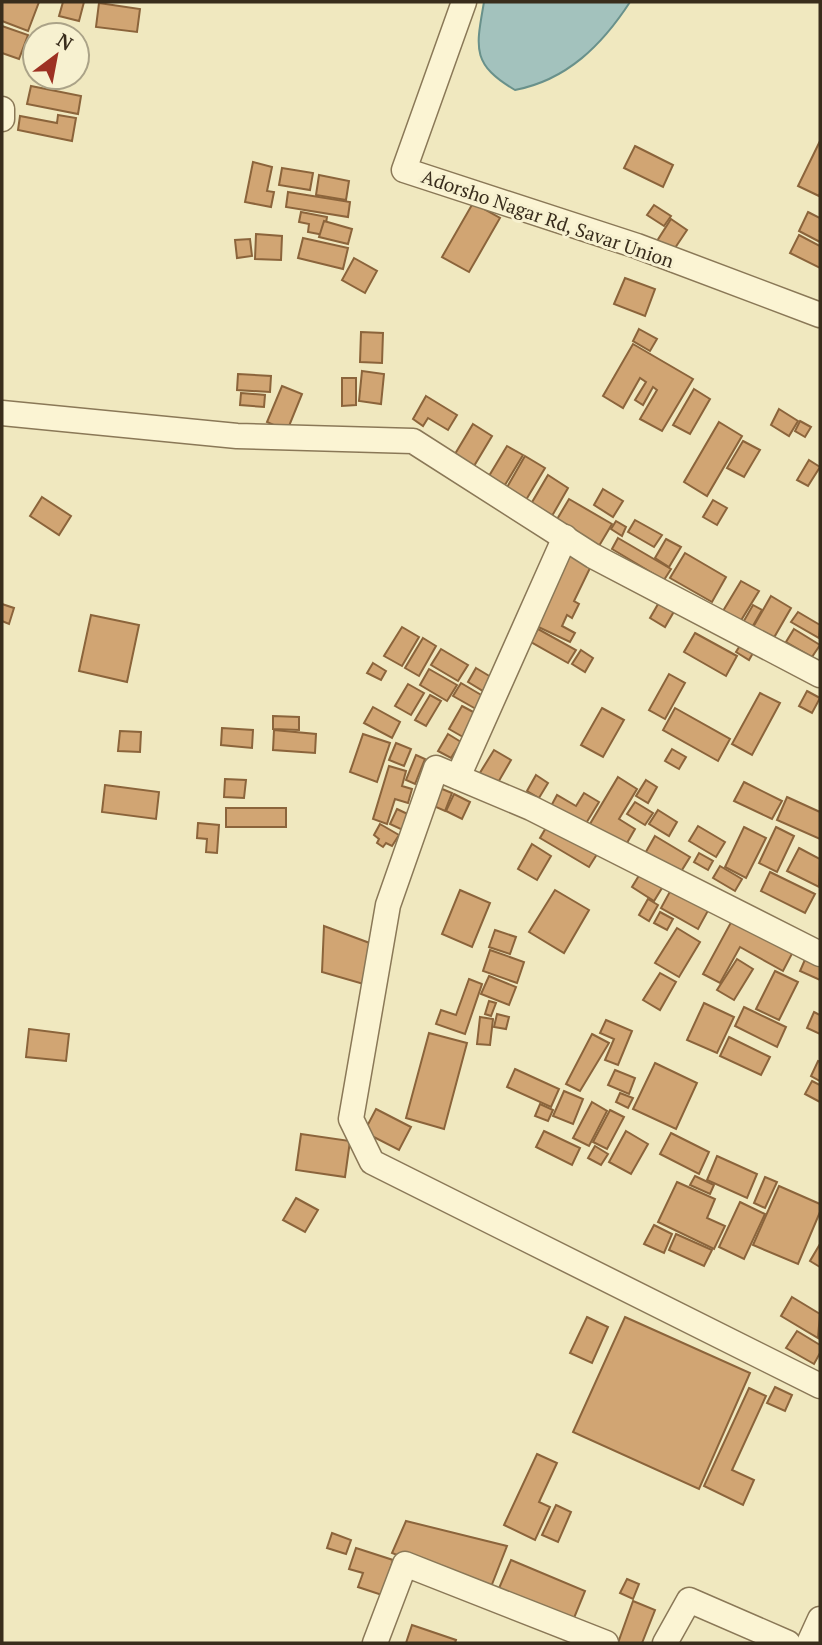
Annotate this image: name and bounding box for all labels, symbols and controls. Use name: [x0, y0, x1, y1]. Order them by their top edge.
north arrow: [21, 21, 91, 91]
text: N: [53, 27, 79, 56]
street label: Adorsho Nagar Rd, Savar Union: [419, 163, 677, 273]

